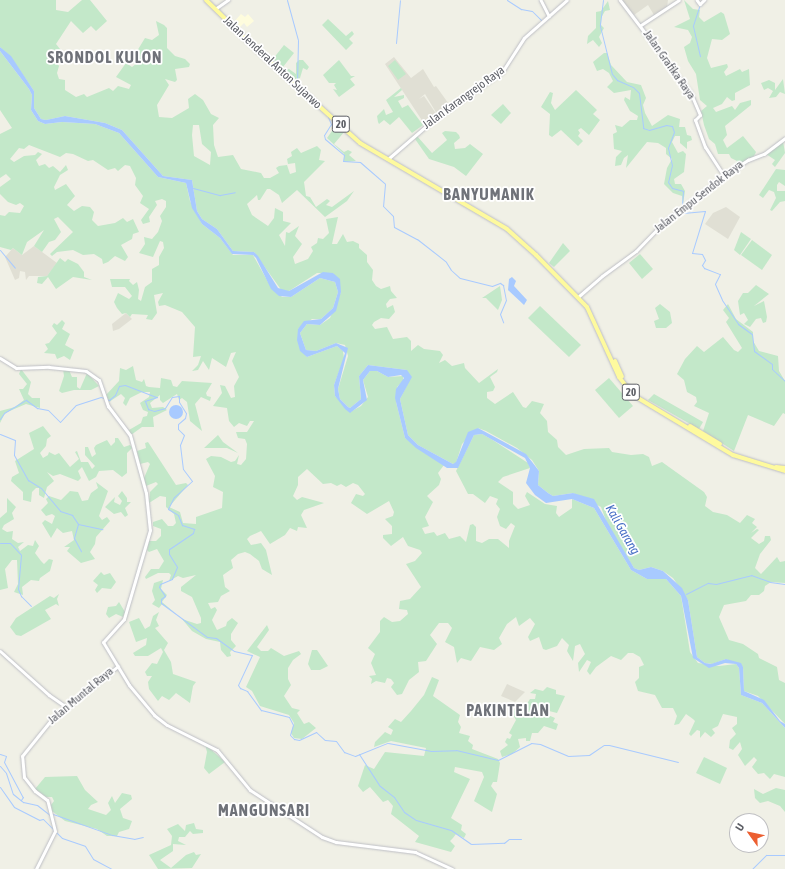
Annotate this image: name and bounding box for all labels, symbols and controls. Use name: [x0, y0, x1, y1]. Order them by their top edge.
street label: Jalan Jenderal Anton Sujarwo: [220, 14, 324, 112]
street label: Jalan Grafika Raya: [640, 28, 698, 102]
district label: SRONDOL KULON: [48, 47, 162, 67]
street label: Jalan Karangrejo Raya: [420, 63, 508, 133]
road number: 20: [331, 115, 351, 133]
street label: Jalan Empu Sendok Raya: [652, 158, 746, 236]
district label: BANYUMANIK: [443, 184, 535, 204]
road number: 20: [621, 383, 641, 401]
water label: Kali Garang: [601, 502, 643, 558]
street label: Jalan Muntal Raya: [45, 664, 117, 728]
district label: PAKINTELAN: [466, 700, 550, 720]
district label: MANGUNSARI: [218, 800, 310, 820]
north arrow: [729, 813, 769, 853]
text: U: [733, 821, 747, 833]

